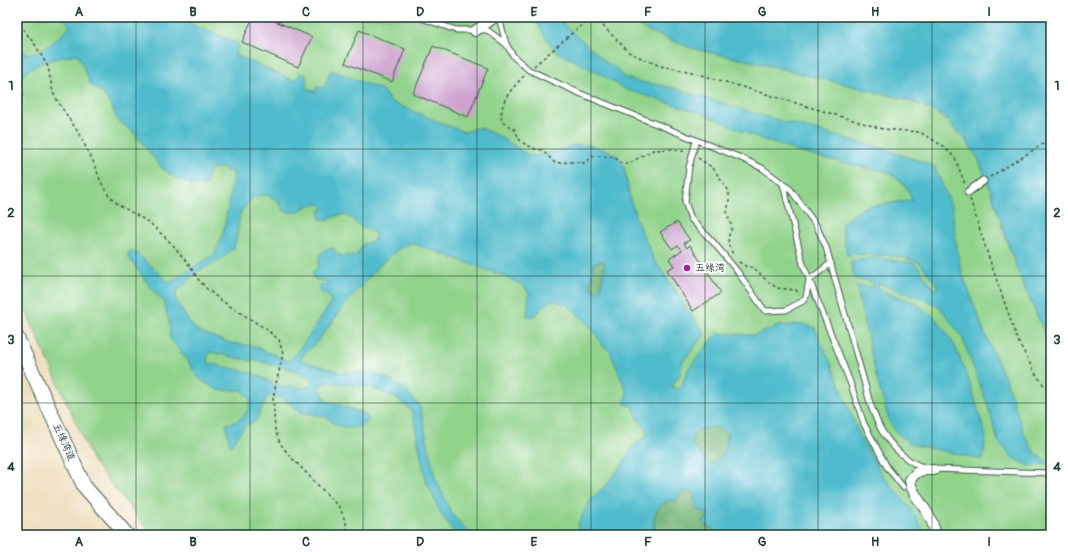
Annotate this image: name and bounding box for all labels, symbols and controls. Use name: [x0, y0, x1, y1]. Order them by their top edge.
text: A: [75, 4, 84, 20]
text: B: [189, 4, 197, 20]
text: C: [302, 4, 310, 20]
text: D: [416, 4, 424, 20]
text: E: [531, 4, 538, 20]
text: F: [644, 4, 652, 20]
text: G: [758, 4, 767, 20]
text: H: [871, 4, 879, 20]
text: I: [987, 4, 991, 20]
text: 1: [8, 78, 14, 94]
text: 1: [1054, 78, 1060, 94]
text: 2: [7, 205, 15, 221]
text: 2: [1053, 205, 1061, 221]
place label: 五缘湾: [695, 262, 725, 274]
marker: 五缘湾: [682, 263, 692, 273]
text: 3: [7, 332, 15, 348]
text: 3: [1053, 332, 1061, 348]
street label: 五缘湾道: [50, 421, 78, 463]
text: 4: [7, 459, 15, 475]
text: 4: [1053, 459, 1061, 475]
text: A: [75, 534, 84, 550]
text: B: [189, 534, 197, 550]
text: C: [302, 534, 310, 550]
text: D: [416, 534, 424, 550]
text: E: [531, 534, 538, 550]
text: F: [644, 534, 652, 550]
text: G: [758, 534, 767, 550]
text: H: [871, 534, 879, 550]
text: I: [987, 534, 991, 550]

